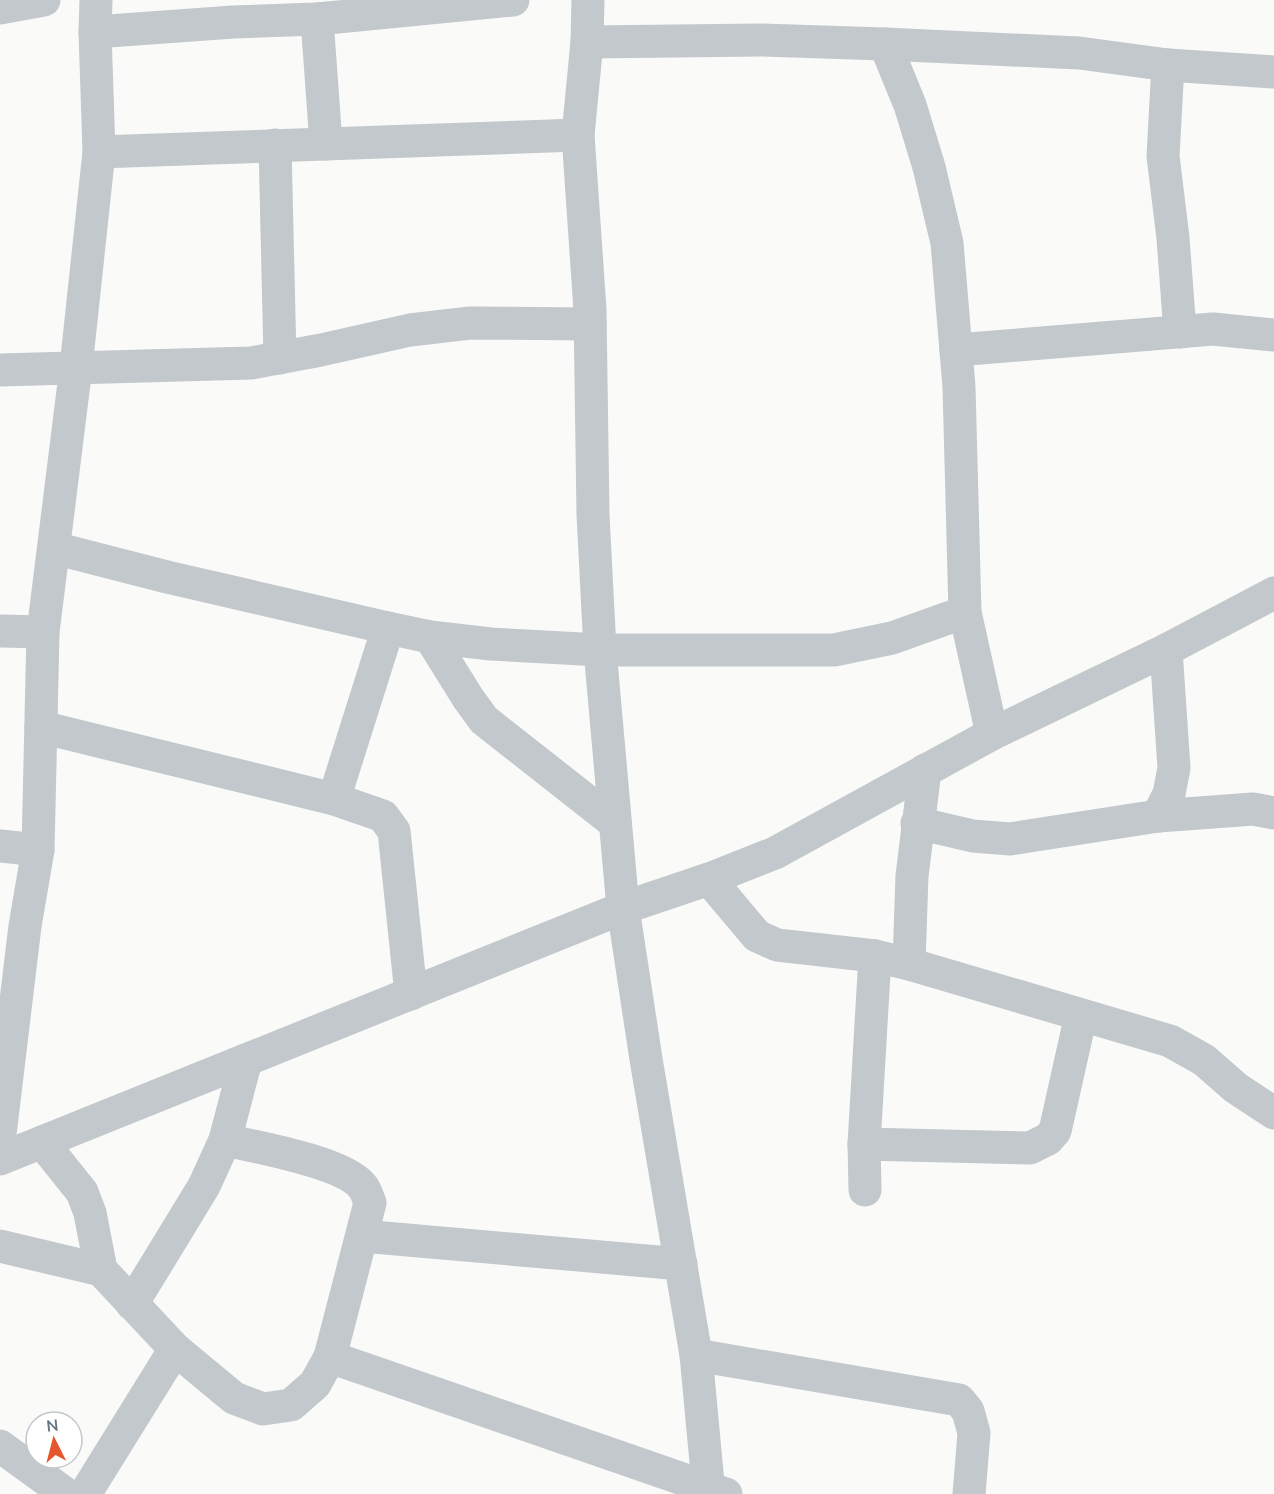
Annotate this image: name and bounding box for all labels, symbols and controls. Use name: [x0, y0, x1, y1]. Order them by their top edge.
north arrow: [24, 1410, 84, 1470]
text: N: [45, 1415, 60, 1438]

